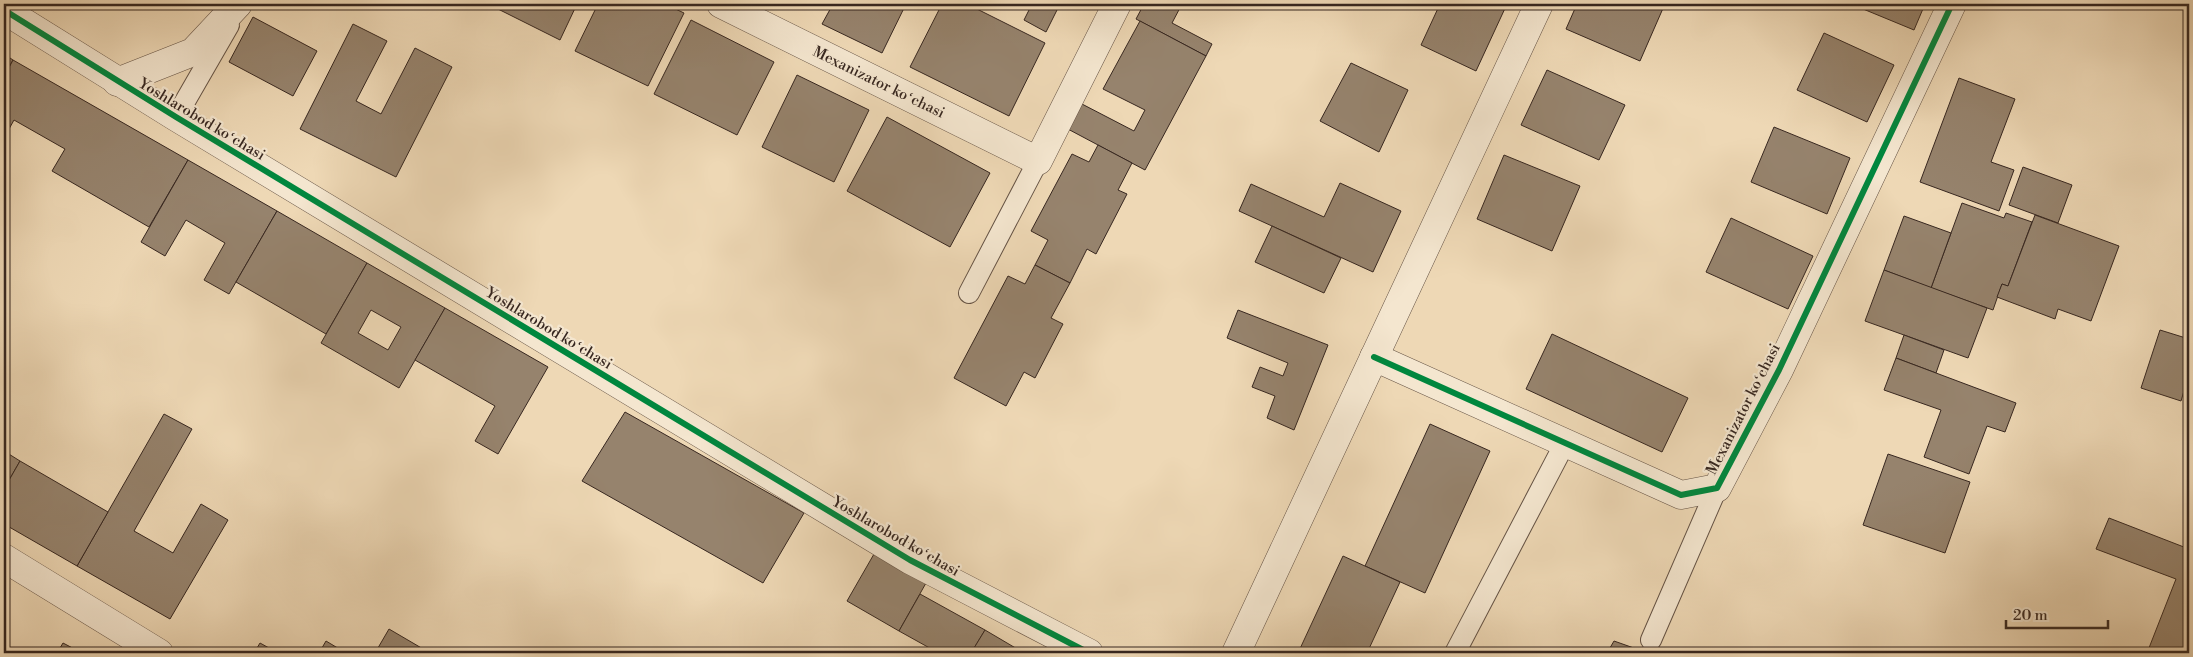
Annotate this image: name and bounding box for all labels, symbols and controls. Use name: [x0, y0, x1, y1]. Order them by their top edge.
street label: Mexanizator koʻchasi: [810, 42, 948, 123]
street label: Yoshlarobod koʻchasi: [134, 74, 269, 165]
street label: Yoshlarobod koʻchasi: [481, 283, 616, 374]
street label: Mexanizator koʻchasi: [1702, 340, 1785, 478]
street label: Yoshlarobod koʻchasi: [828, 492, 963, 581]
scale bar: [2006, 597, 2108, 629]
text: 20 m: [2013, 606, 2048, 625]

